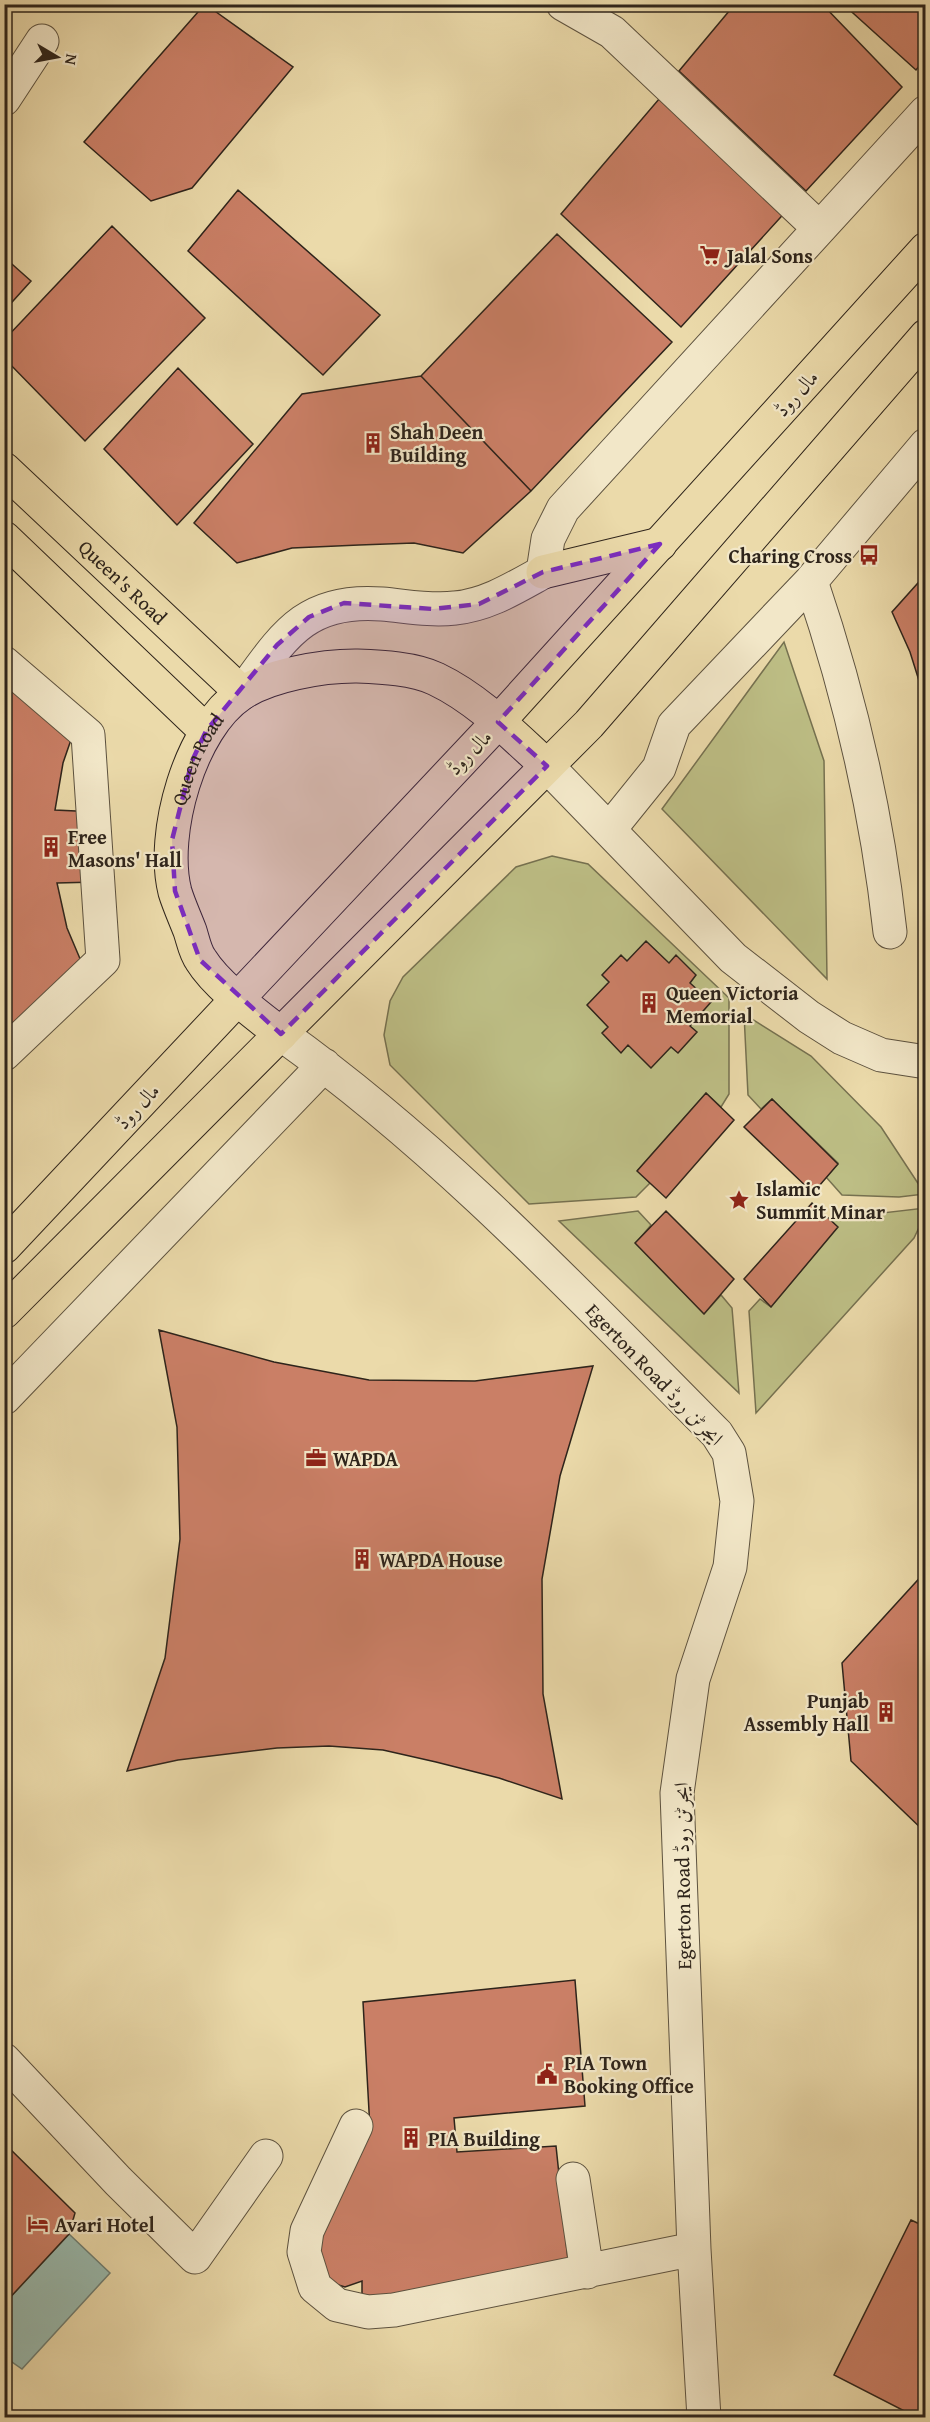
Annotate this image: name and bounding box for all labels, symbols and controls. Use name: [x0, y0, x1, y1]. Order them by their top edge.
north arrow: [27, 27, 87, 87]
text: N: [59, 52, 85, 67]
place label: Jalal Sons: [724, 241, 813, 270]
supermarket icon: Jalal Sons: [698, 243, 722, 267]
street label: مال روڈ: [767, 363, 825, 423]
place label: Shah Deen Building: [390, 417, 483, 469]
building icon: Shah Deen Building: [361, 431, 385, 455]
street label: Queen's Road: [73, 532, 175, 631]
place label: Charing Cross: [728, 541, 852, 570]
bus stop icon: Charing Cross: [857, 543, 881, 567]
street label: Queen Road: [163, 706, 230, 808]
street label: مال روڈ: [440, 723, 498, 781]
place label: Free Masons' Hall: [68, 822, 182, 874]
building icon: Free Masons' Hall: [39, 835, 63, 859]
place label: Queen Victoria Memorial: [666, 978, 799, 1030]
building icon: Queen Victoria Memorial: [637, 991, 661, 1015]
street label: مال روڈ: [108, 1076, 166, 1136]
place label: Islamic Summit Minar: [756, 1174, 885, 1226]
place icon: Islamic Summit Minar: [727, 1188, 751, 1212]
street label: Egerton Road ایجرٹن روڈ: [579, 1297, 731, 1451]
place label: WAPDA: [333, 1444, 398, 1473]
office icon: WAPDA: [304, 1446, 328, 1470]
place label: WAPDA House: [379, 1545, 503, 1574]
building icon: WAPDA House: [350, 1547, 374, 1571]
place label: Punjab Assembly Hall: [744, 1686, 869, 1738]
building icon: Punjab Assembly Hall: [874, 1700, 898, 1724]
street label: Egerton Road ایجرٹن روڈ: [666, 1782, 698, 1970]
place label: PIA Town Booking Office: [564, 2048, 694, 2100]
public building icon: PIA Town Booking Office: [535, 2062, 559, 2086]
place label: PIA Building: [428, 2124, 540, 2153]
building icon: PIA Building: [399, 2126, 423, 2150]
place label: Avari Hotel: [55, 2210, 155, 2239]
hotel icon: Avari Hotel: [26, 2212, 50, 2236]

